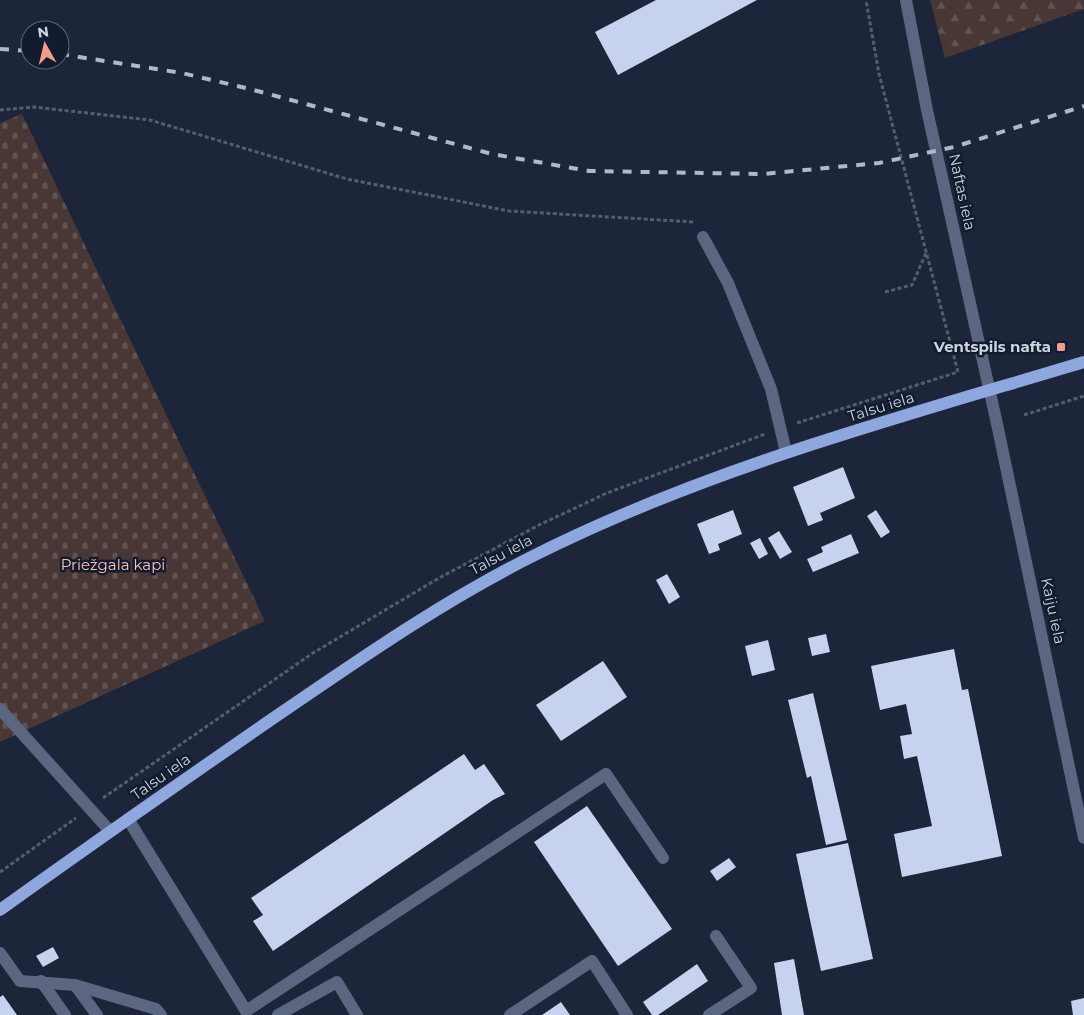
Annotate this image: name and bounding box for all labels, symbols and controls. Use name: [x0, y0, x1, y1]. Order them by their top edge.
north arrow: [20, 20, 70, 70]
text: N: [36, 22, 50, 42]
street label: Naftas iela: [945, 152, 980, 232]
place label: Ventspils nafta: [933, 337, 1051, 356]
marker: Ventspils nafta: [1055, 341, 1067, 353]
street label: Talsu iela: [845, 387, 916, 426]
street label: Talsu iela: [466, 530, 535, 579]
park label: Priežgala kapi: [61, 555, 165, 574]
street label: Kaiju iela: [1037, 576, 1070, 646]
street label: Talsu iela: [127, 749, 194, 804]

